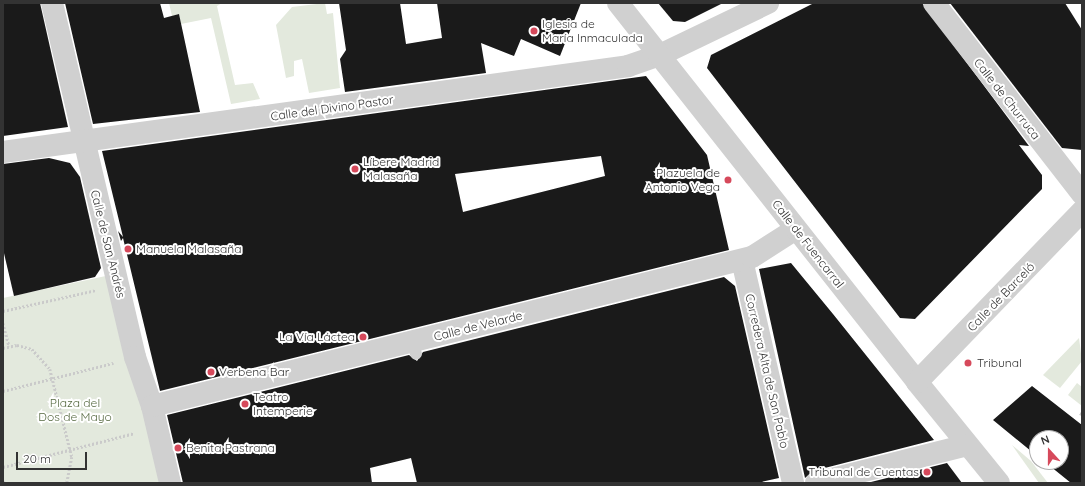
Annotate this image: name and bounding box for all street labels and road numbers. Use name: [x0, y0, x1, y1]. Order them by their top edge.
street label: Calle de Churruca: [971, 56, 1043, 142]
street label: Calle del Divino Pastor: [270, 92, 394, 124]
street label: Calle de San Andrés: [88, 188, 128, 300]
street label: Calle de Fuencarral: [769, 197, 847, 291]
street label: Calle de Barceló: [964, 260, 1038, 334]
street label: Corredera Alta de San Pablo: [742, 292, 792, 450]
street label: Calle de Velarde: [432, 308, 524, 344]

